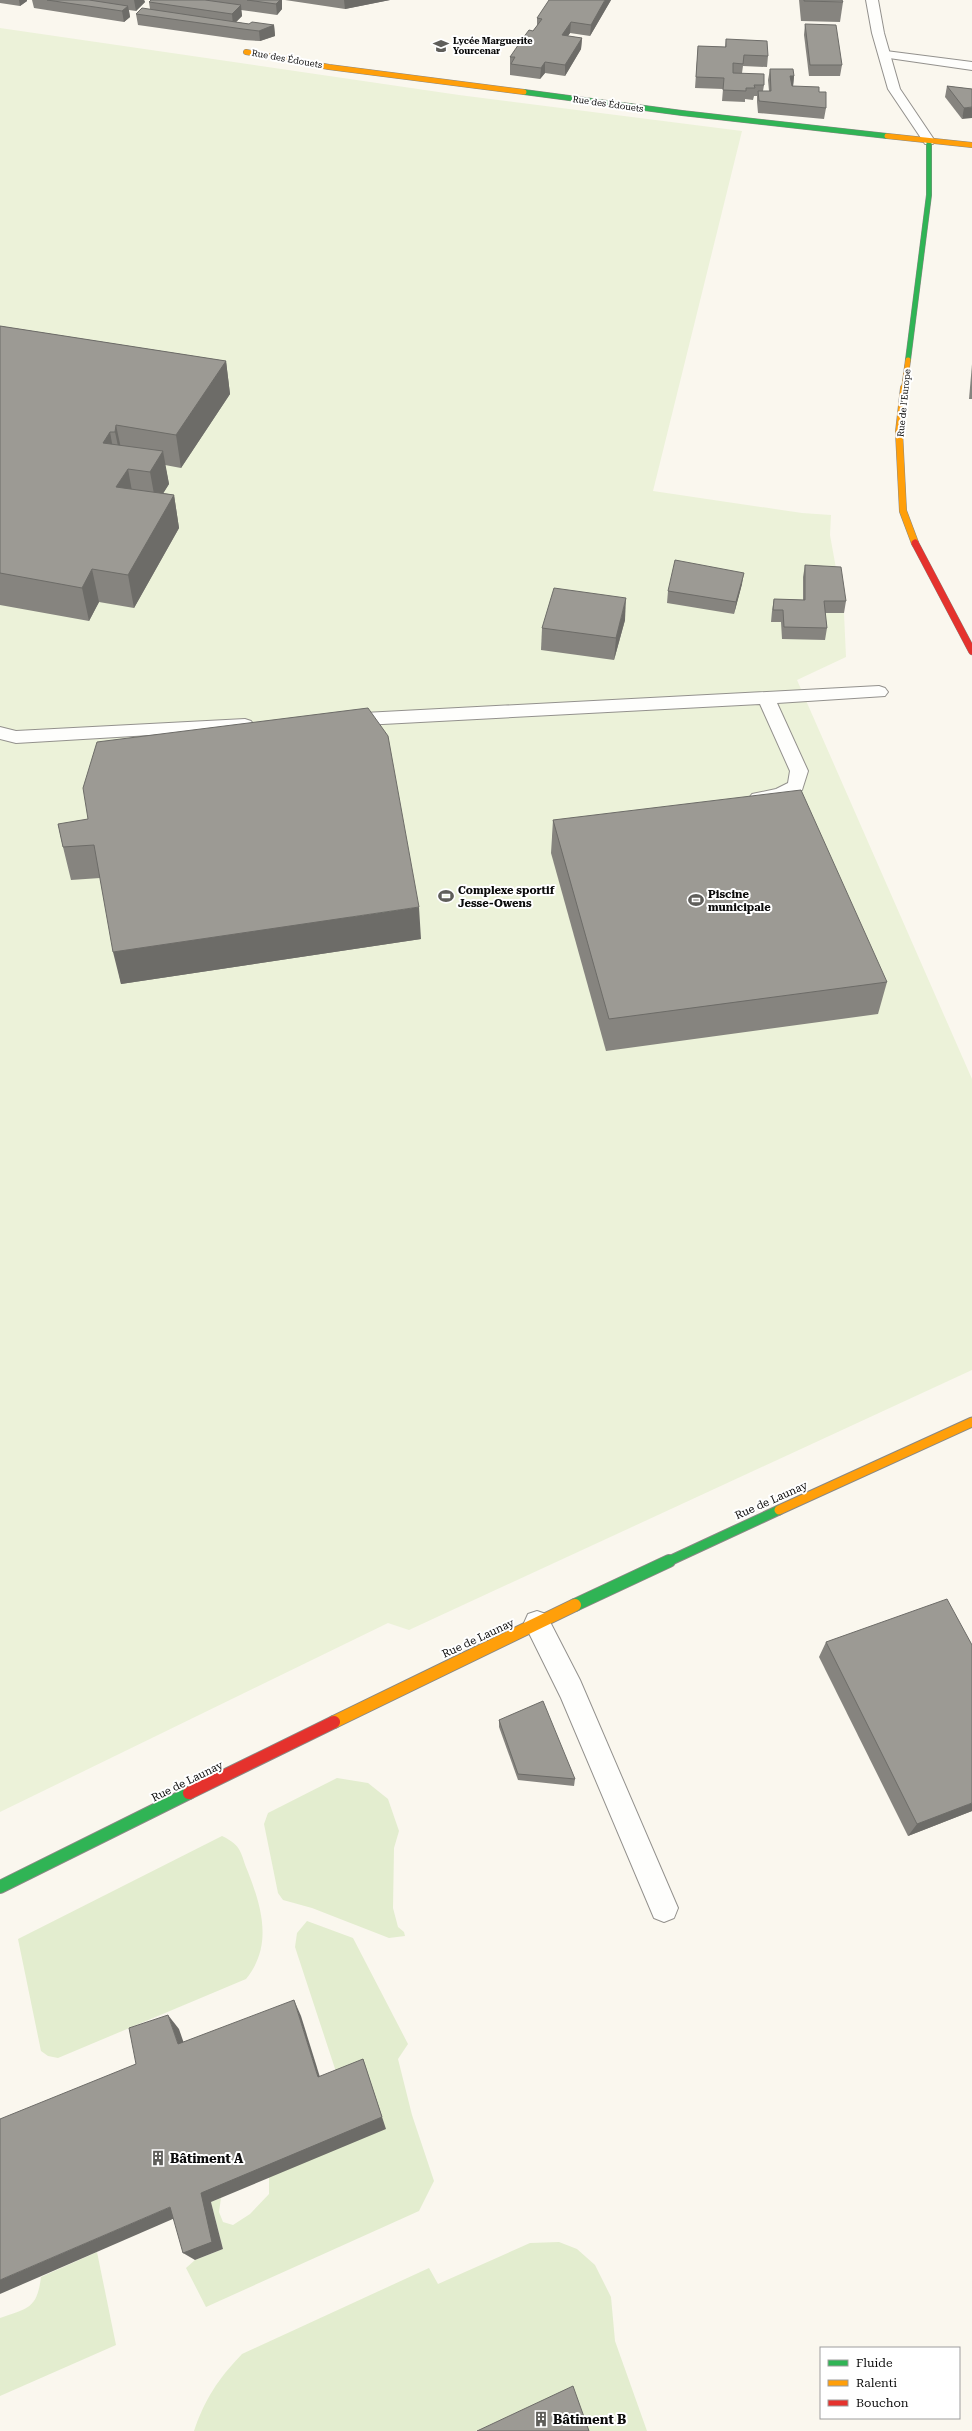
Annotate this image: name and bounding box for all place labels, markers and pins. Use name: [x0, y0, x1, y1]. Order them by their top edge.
place label: Lycée Marguerite Yourcenar: [453, 36, 533, 56]
school or university icon: Lycée Marguerite Yourcenar: [432, 37, 450, 55]
place label: Complexe sportif Jesse-Owens: [458, 884, 555, 910]
sports icon: Complexe sportif Jesse-Owens: [437, 887, 455, 905]
place label: Piscine municipale: [708, 888, 771, 914]
sports icon: Piscine municipale: [687, 891, 705, 909]
building icon: Bâtiment A: [149, 2149, 167, 2167]
place label: Bâtiment A: [170, 2151, 244, 2166]
building icon: Bâtiment B: [532, 2410, 550, 2428]
place label: Bâtiment B: [553, 2412, 626, 2427]

